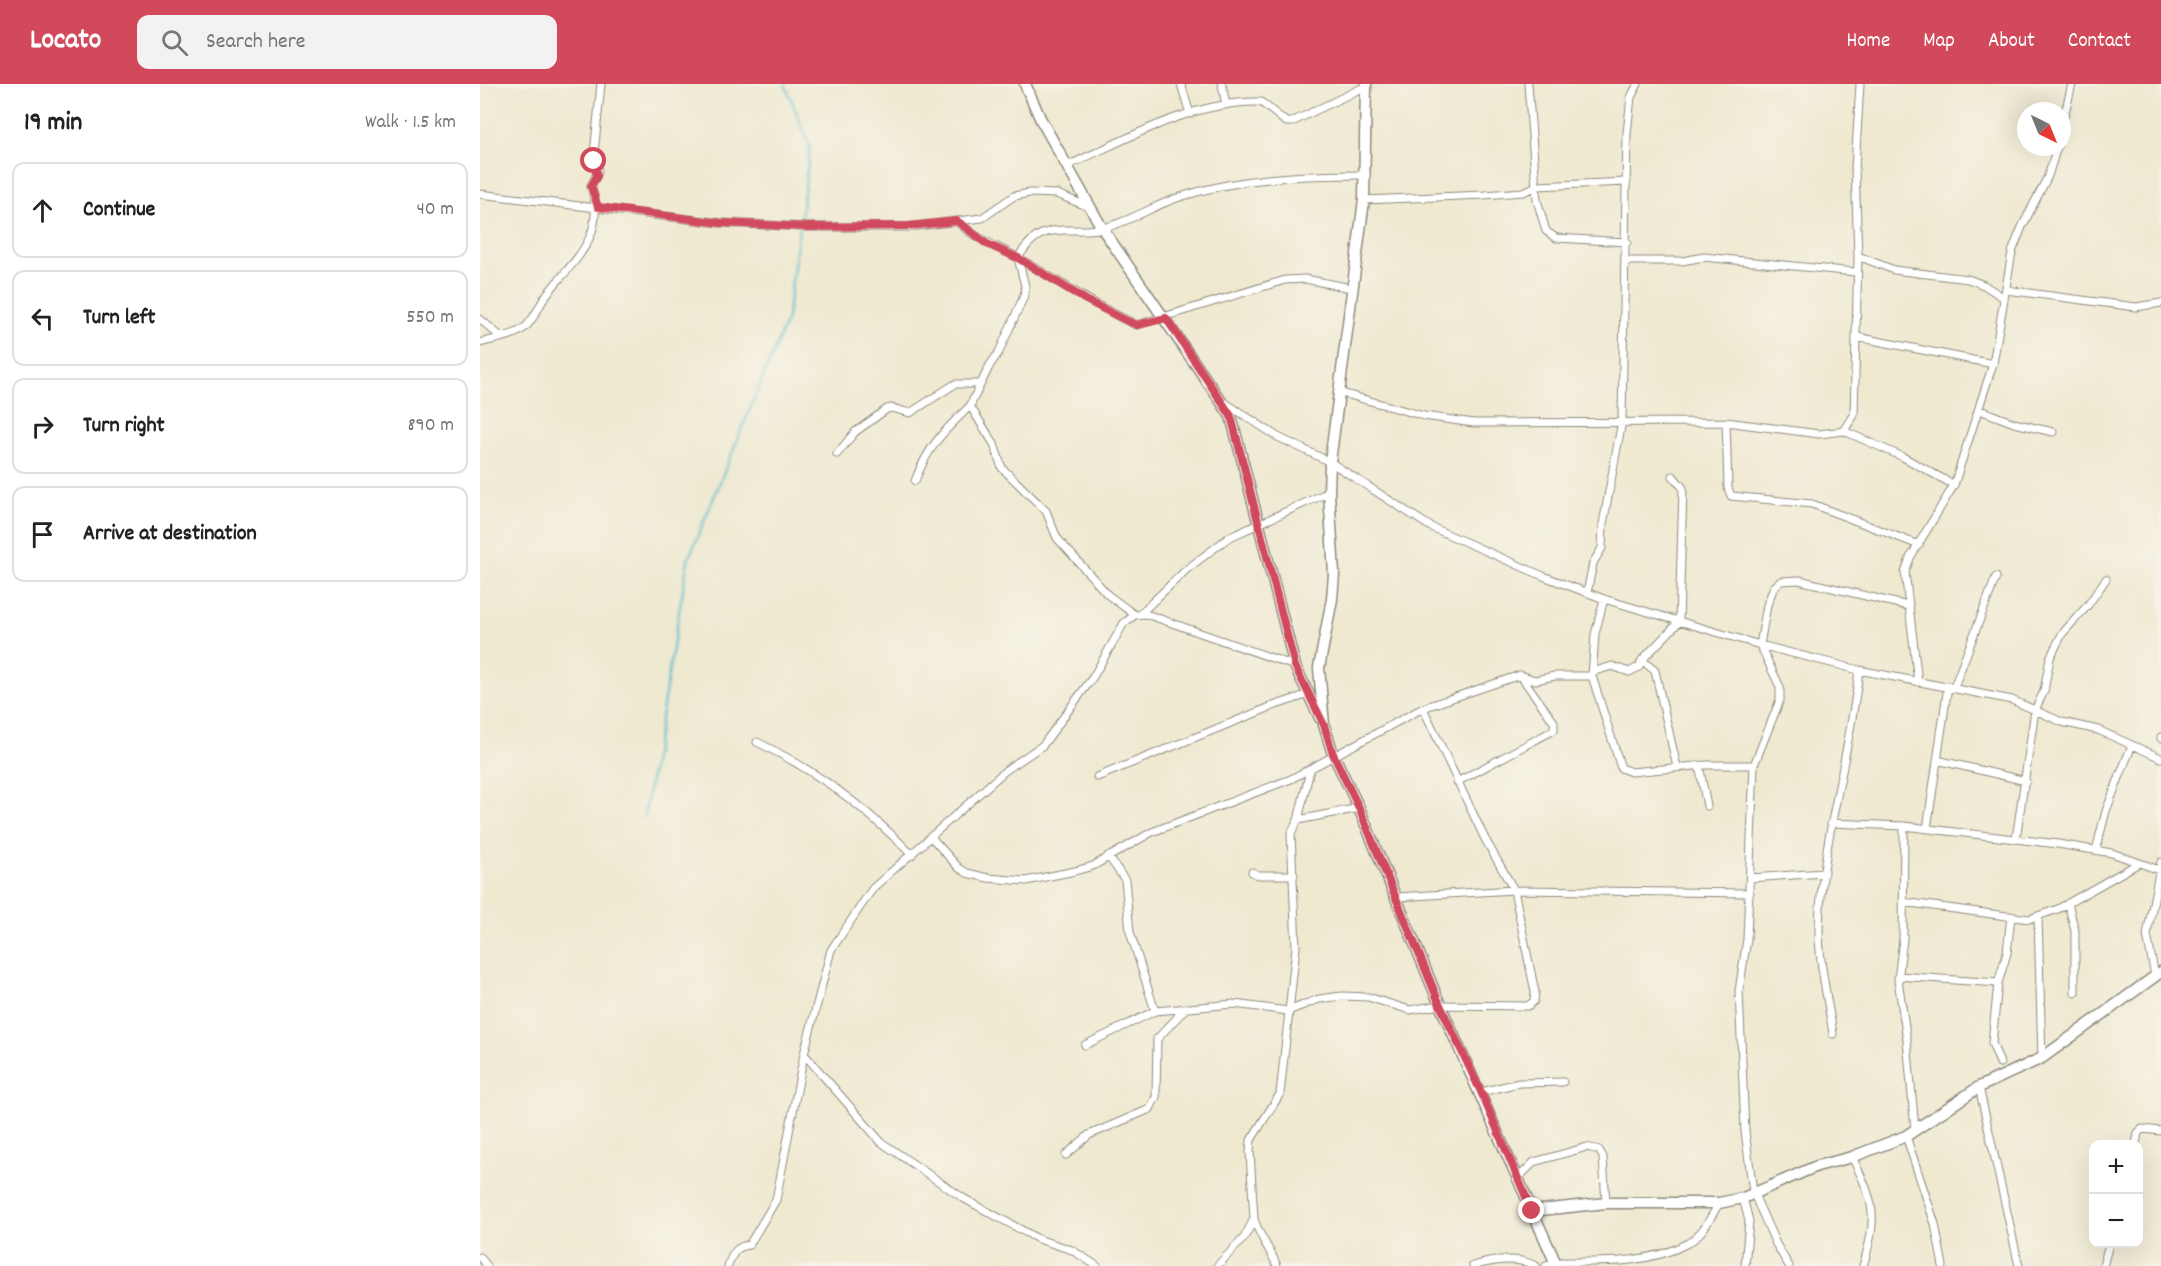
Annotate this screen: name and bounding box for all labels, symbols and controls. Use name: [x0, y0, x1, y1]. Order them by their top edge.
search box: [137, 15, 557, 69]
text: Locato: [30, 22, 101, 62]
icon: search: [158, 26, 191, 59]
text: Search here: [206, 27, 306, 58]
text: Home: [1846, 27, 1890, 57]
text: Map: [1923, 27, 1955, 57]
text: About: [1988, 27, 2035, 57]
text: Contact: [2068, 27, 2131, 57]
north arrow: [2017, 102, 2071, 156]
text: 19 min: [24, 105, 82, 142]
text: Walk · 1.5 km: [365, 109, 456, 137]
route start: [580, 147, 606, 173]
icon: ahead: [26, 194, 59, 227]
text: Continue: [83, 195, 155, 226]
text: 40 m: [416, 196, 454, 224]
icon: left: [26, 302, 59, 335]
text: Turn left: [83, 303, 155, 334]
text: 550 m: [406, 304, 454, 332]
icon: right: [26, 410, 59, 443]
text: Turn right: [83, 411, 165, 442]
text: 890 m: [408, 412, 454, 440]
icon: arrive: [26, 518, 59, 551]
text: Arrive at destination: [83, 519, 257, 550]
map controls: [2089, 1140, 2143, 1248]
button: +: [2089, 1140, 2143, 1194]
button: −: [2089, 1194, 2143, 1248]
route end: [1518, 1197, 1544, 1223]

